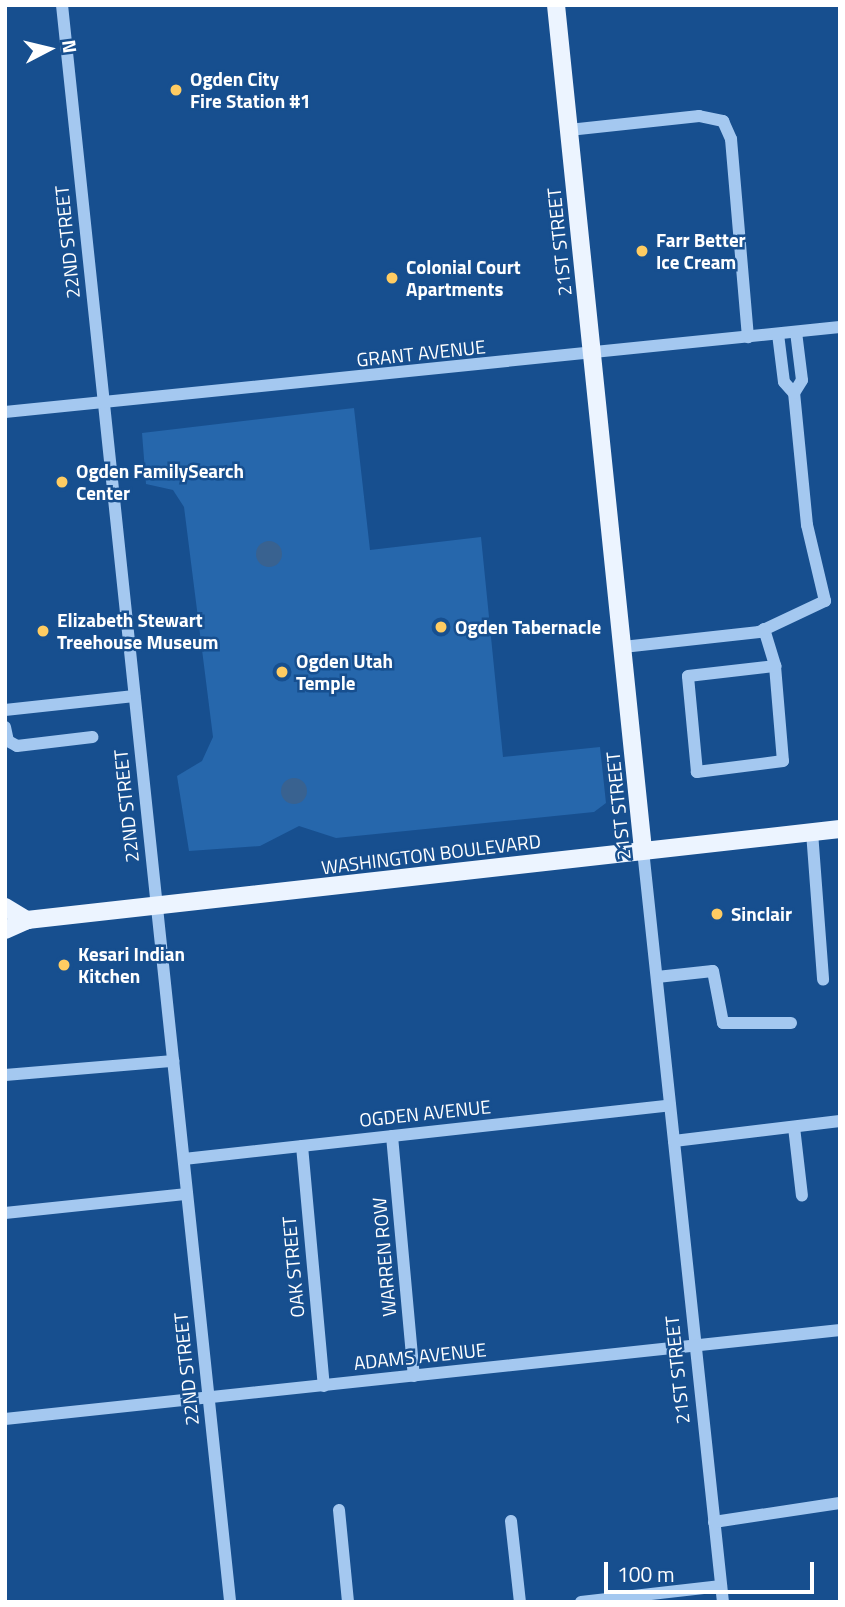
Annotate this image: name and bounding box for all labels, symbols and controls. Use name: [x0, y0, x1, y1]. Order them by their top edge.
north arrow: [14, 14, 84, 84]
text: N: [55, 38, 86, 55]
place label: Ogden City Fire Station #1: [190, 68, 311, 112]
marker: Ogden City Fire Station #1: [168, 82, 184, 98]
street label: 22ND STREET: [50, 184, 84, 300]
street label: 21ST STREET: [542, 187, 576, 297]
place label: Farr Better Ice Cream: [656, 229, 746, 273]
marker: Farr Better Ice Cream: [634, 243, 650, 259]
place label: Colonial Court Apartments: [406, 256, 521, 300]
marker: Colonial Court Apartments: [384, 270, 400, 286]
street label: GRANT AVENUE: [355, 335, 487, 371]
place label: Ogden FamilySearch Center: [76, 460, 244, 504]
marker: Ogden FamilySearch Center: [54, 474, 70, 490]
place label: Elizabeth Stewart Treehouse Museum: [57, 609, 218, 653]
place label: Ogden Tabernacle: [455, 616, 601, 638]
marker: Ogden Tabernacle: [433, 619, 449, 635]
marker: Elizabeth Stewart Treehouse Museum: [35, 623, 51, 639]
place label: Ogden Utah Temple: [296, 650, 393, 694]
marker: Ogden Utah Temple: [274, 664, 290, 680]
street label: 22ND STREET: [109, 748, 143, 864]
street label: 21ST STREET: [601, 751, 635, 861]
street label: WASHINGTON BOULEVARD: [320, 829, 542, 879]
place label: Sinclair: [731, 903, 792, 925]
marker: Sinclair: [709, 906, 725, 922]
place label: Kesari Indian Kitchen: [78, 943, 185, 987]
marker: Kesari Indian Kitchen: [56, 957, 72, 973]
street label: OGDEN AVENUE: [358, 1095, 492, 1131]
street label: WARREN ROW: [367, 1196, 401, 1318]
street label: OAK STREET: [277, 1215, 309, 1319]
street label: 22ND STREET: [169, 1311, 203, 1427]
street label: 21ST STREET: [660, 1315, 694, 1425]
street label: ADAMS AVENUE: [353, 1338, 487, 1374]
scale bar: [607, 1548, 817, 1592]
text: 100 m: [617, 1558, 674, 1590]

